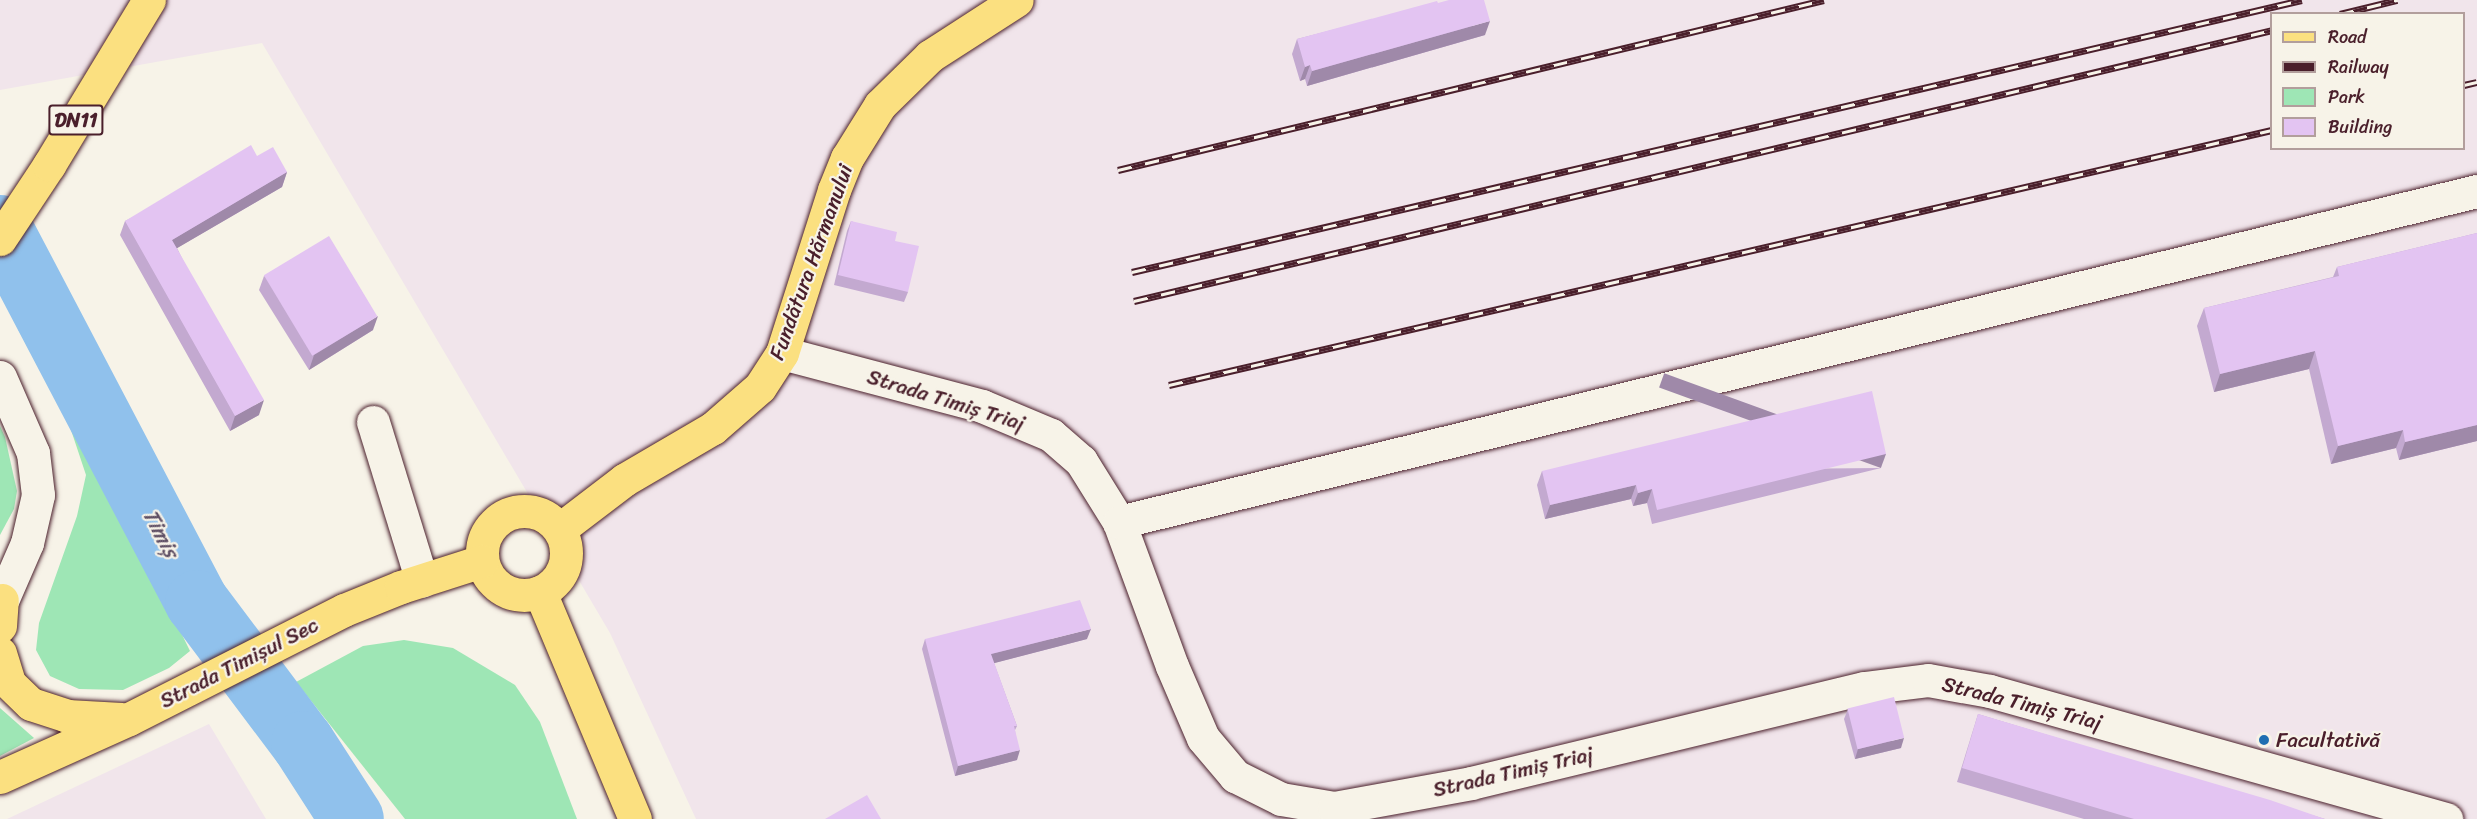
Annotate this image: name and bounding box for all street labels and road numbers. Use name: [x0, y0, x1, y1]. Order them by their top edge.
road number: DN11: [48, 103, 104, 137]
street label: Fundătura Hărmanului: [764, 161, 858, 363]
street label: Strada Timiș Triaj: [864, 364, 1028, 436]
street label: Strada Timișul Sec: [155, 612, 323, 714]
street label: Strada Timiș Triaj: [1939, 671, 2105, 735]
street label: Strada Timiș Triaj: [1430, 741, 1596, 803]

